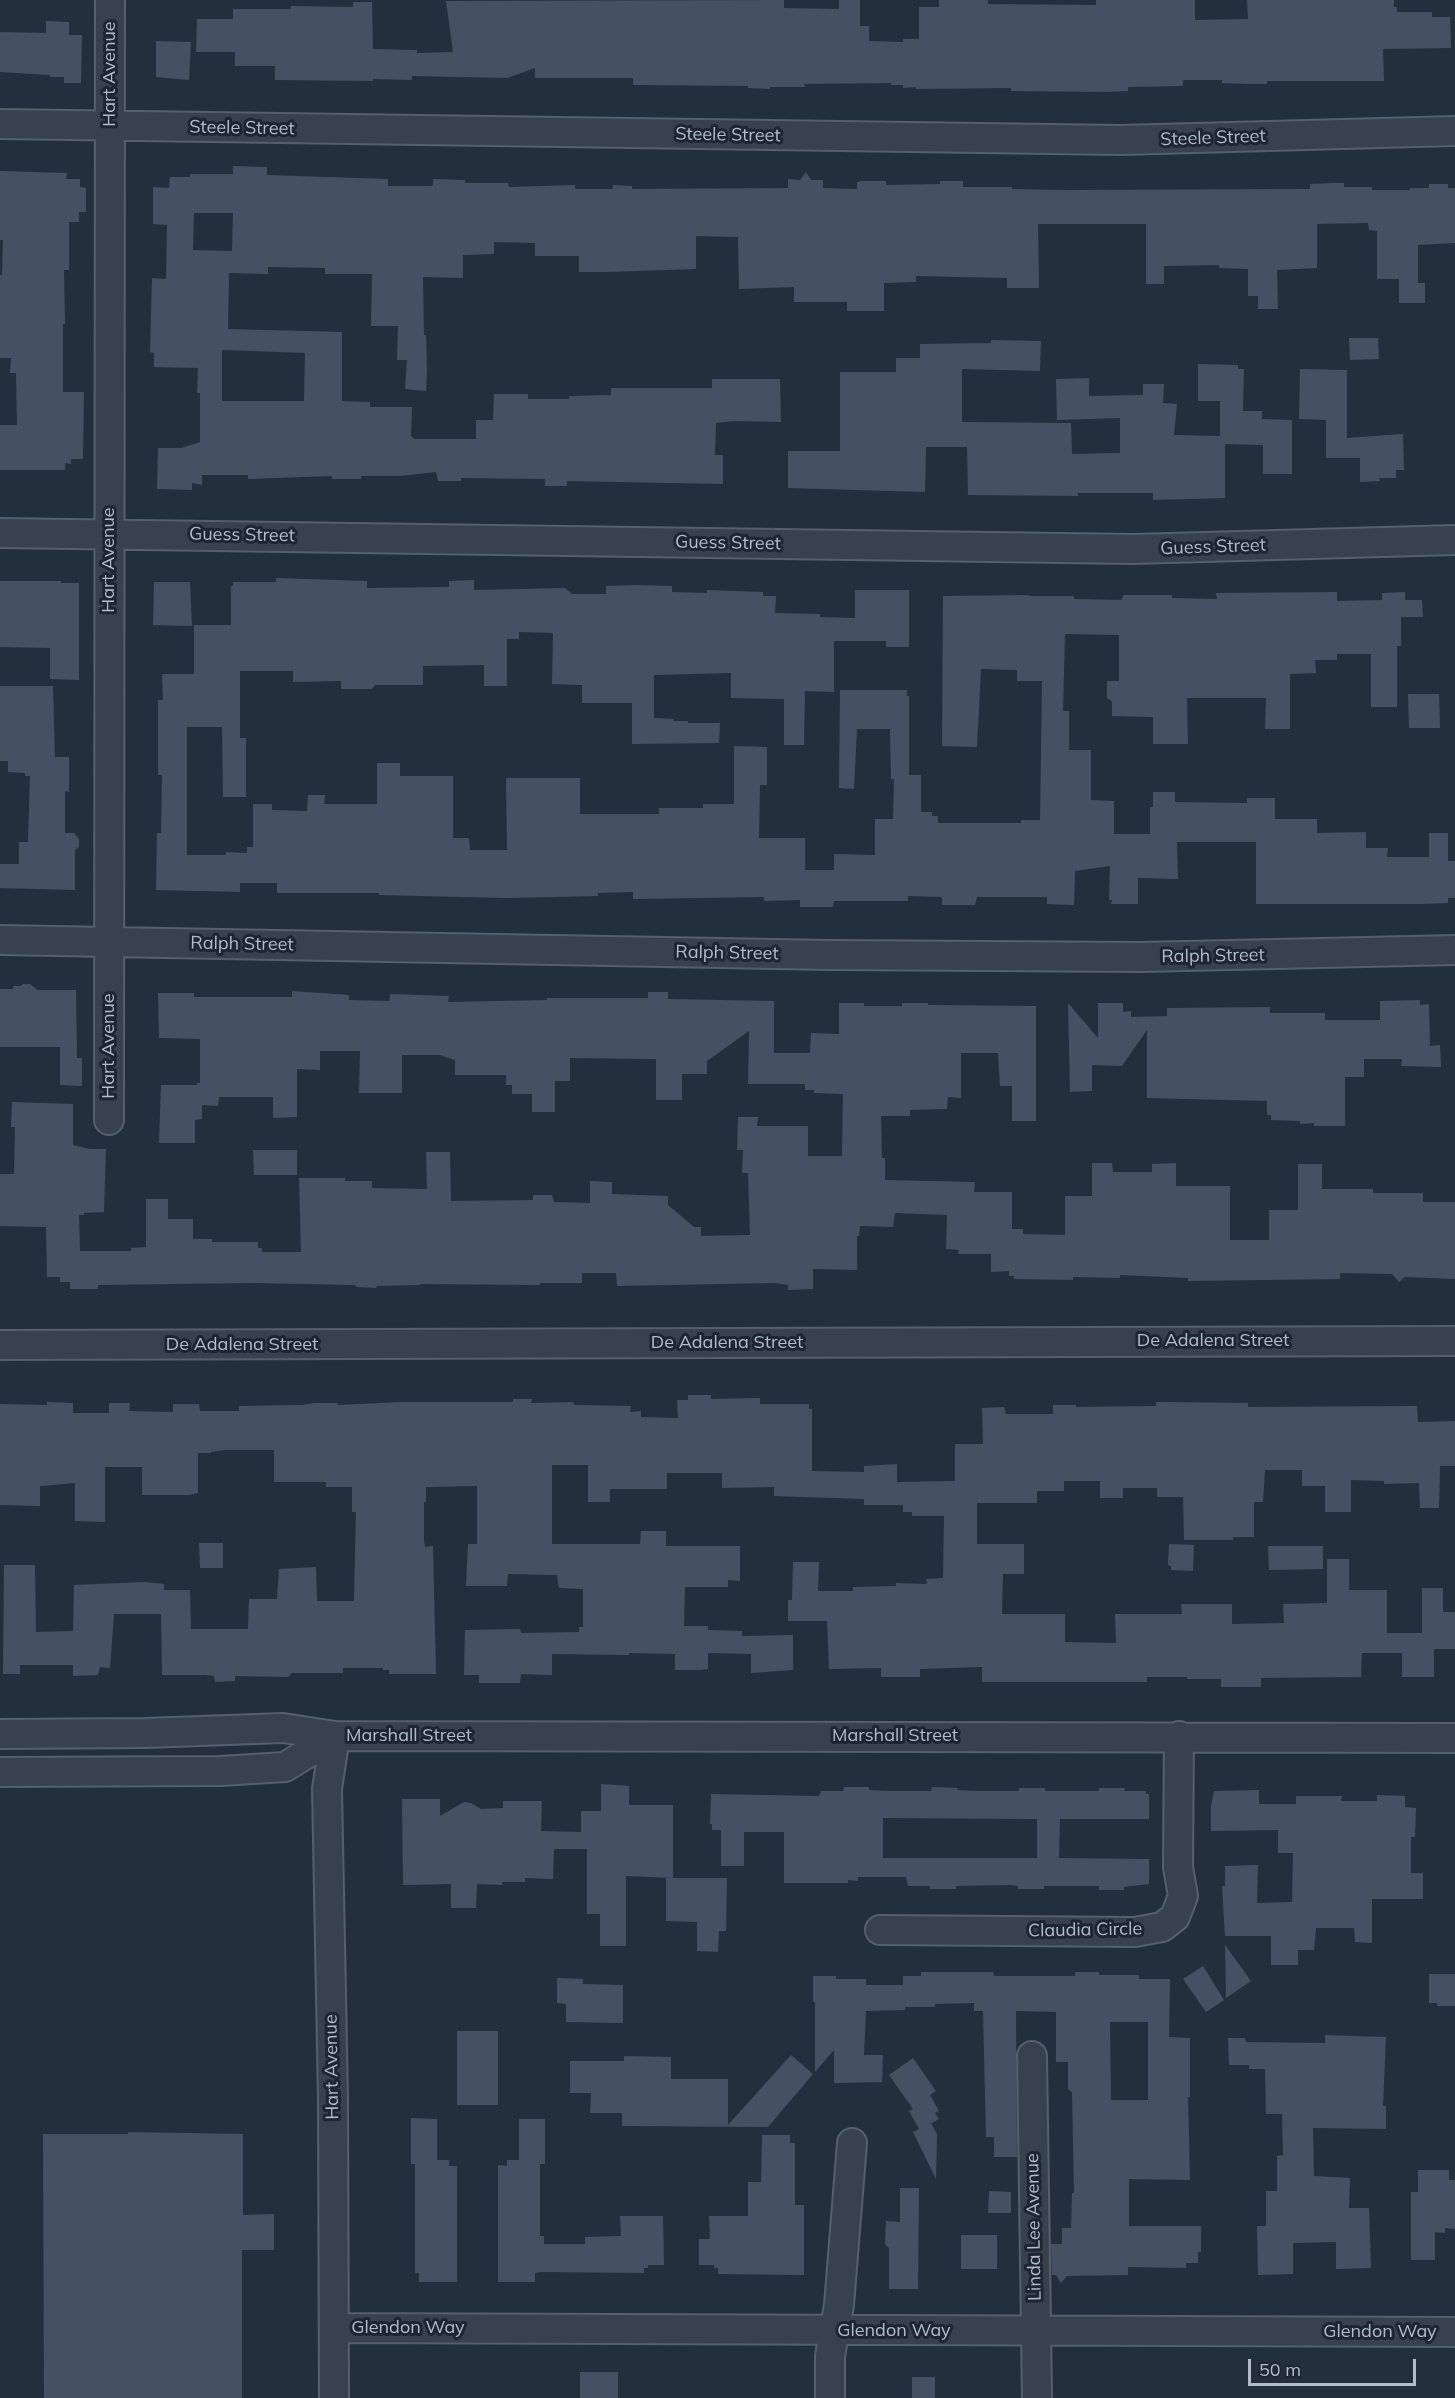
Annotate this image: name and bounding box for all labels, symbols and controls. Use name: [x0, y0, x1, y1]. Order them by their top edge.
street label: Hart Avenue: [99, 21, 121, 127]
street label: Steele Street: [189, 116, 295, 140]
street label: Steele Street: [675, 123, 781, 147]
street label: Steele Street: [1160, 125, 1266, 151]
street label: Hart Avenue: [98, 507, 120, 613]
street label: Guess Street: [189, 523, 295, 547]
street label: Guess Street: [675, 531, 781, 555]
street label: Guess Street: [1160, 534, 1266, 560]
street label: Ralph Street: [190, 932, 294, 956]
street label: Ralph Street: [675, 941, 779, 965]
street label: Ralph Street: [1161, 944, 1265, 968]
street label: Hart Avenue: [98, 993, 120, 1099]
street label: De Adalena Street: [1137, 1330, 1289, 1352]
street label: De Adalena Street: [651, 1332, 803, 1354]
street label: De Adalena Street: [166, 1334, 318, 1356]
street label: Marshall Street: [346, 1725, 472, 1747]
street label: Marshall Street: [832, 1725, 958, 1747]
street label: Claudia Circle: [1028, 1918, 1142, 1942]
street label: Hart Avenue: [320, 2014, 344, 2120]
street label: Linda Lee Avenue: [1022, 2153, 1046, 2301]
street label: Glendon Way: [351, 2317, 465, 2339]
street label: Glendon Way: [837, 2320, 951, 2342]
street label: Glendon Way: [1323, 2321, 1437, 2343]
scale bar: [1251, 2347, 1419, 2385]
text: 50 m: [1259, 2358, 1301, 2381]

